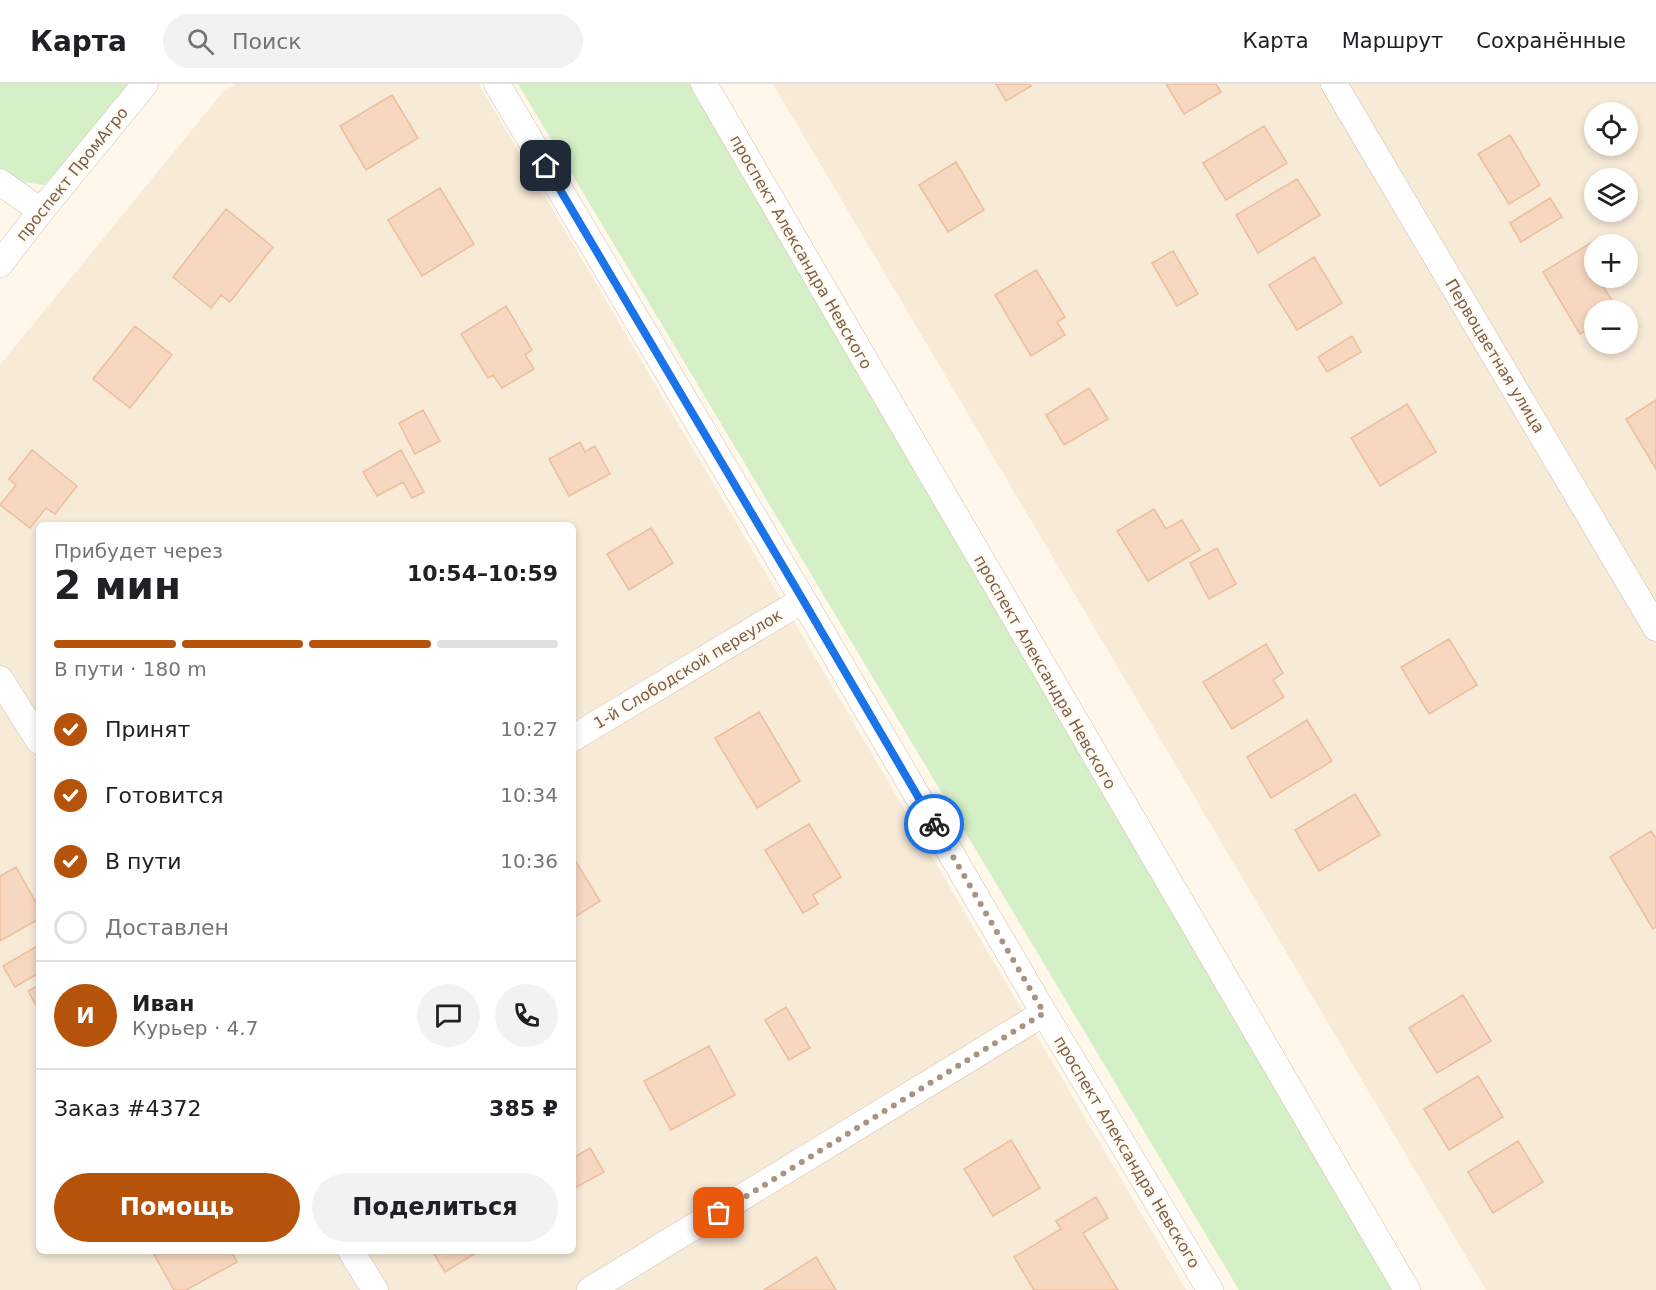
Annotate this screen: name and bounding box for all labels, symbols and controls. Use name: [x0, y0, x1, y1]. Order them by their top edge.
search box: [163, 14, 583, 68]
text: Карта: [30, 25, 127, 58]
icon: search: [184, 25, 217, 58]
text: Поиск: [232, 29, 302, 54]
text: Карта: [1243, 29, 1309, 53]
text: Маршрут: [1342, 29, 1443, 53]
text: Сохранённые: [1476, 29, 1626, 53]
map controls: [1584, 102, 1638, 354]
button: locate: [1584, 102, 1638, 156]
street label: проспект ПромАгро: [12, 103, 132, 245]
street label: проспект Александра Невского: [726, 132, 876, 372]
pin: [520, 140, 571, 191]
icon: home: [529, 149, 562, 182]
button: layers: [1584, 168, 1638, 222]
button: +: [1584, 234, 1638, 288]
street label: Первоцветная улица: [1441, 275, 1549, 437]
button: −: [1584, 300, 1638, 354]
text: Прибудет через: [54, 539, 223, 563]
street label: проспект Александра Невского: [970, 552, 1120, 792]
text: 10:54–10:59: [407, 561, 558, 586]
text: 2 мин: [54, 563, 181, 608]
street label: 1-й Слободской переулок: [590, 605, 786, 733]
text: В пути · 180 m: [54, 657, 207, 681]
icon: check: [54, 713, 87, 746]
text: Принят: [105, 717, 190, 742]
text: 10:27: [500, 717, 558, 741]
icon: check: [54, 779, 87, 812]
text: Готовится: [105, 783, 224, 808]
text: 10:34: [500, 783, 558, 807]
courier: [904, 794, 964, 854]
icon: bike: [918, 808, 951, 841]
icon: check: [54, 845, 87, 878]
text: В пути: [105, 849, 182, 874]
text: 10:36: [500, 849, 558, 873]
text: Доставлен: [105, 915, 229, 940]
button: chat: [417, 984, 480, 1047]
button: phone: [495, 984, 558, 1047]
text: Иван: [132, 991, 194, 1016]
text: И: [76, 1003, 95, 1028]
text: Курьер · 4.7: [132, 1016, 258, 1040]
street label: проспект Александра Невского: [1050, 1033, 1204, 1271]
text: Заказ #4372: [54, 1096, 201, 1121]
text: 385 ₽: [489, 1096, 558, 1121]
button: Помощь: [54, 1173, 300, 1242]
button: Поделиться: [312, 1173, 558, 1242]
pin: [693, 1187, 744, 1238]
icon: bag: [702, 1196, 735, 1229]

